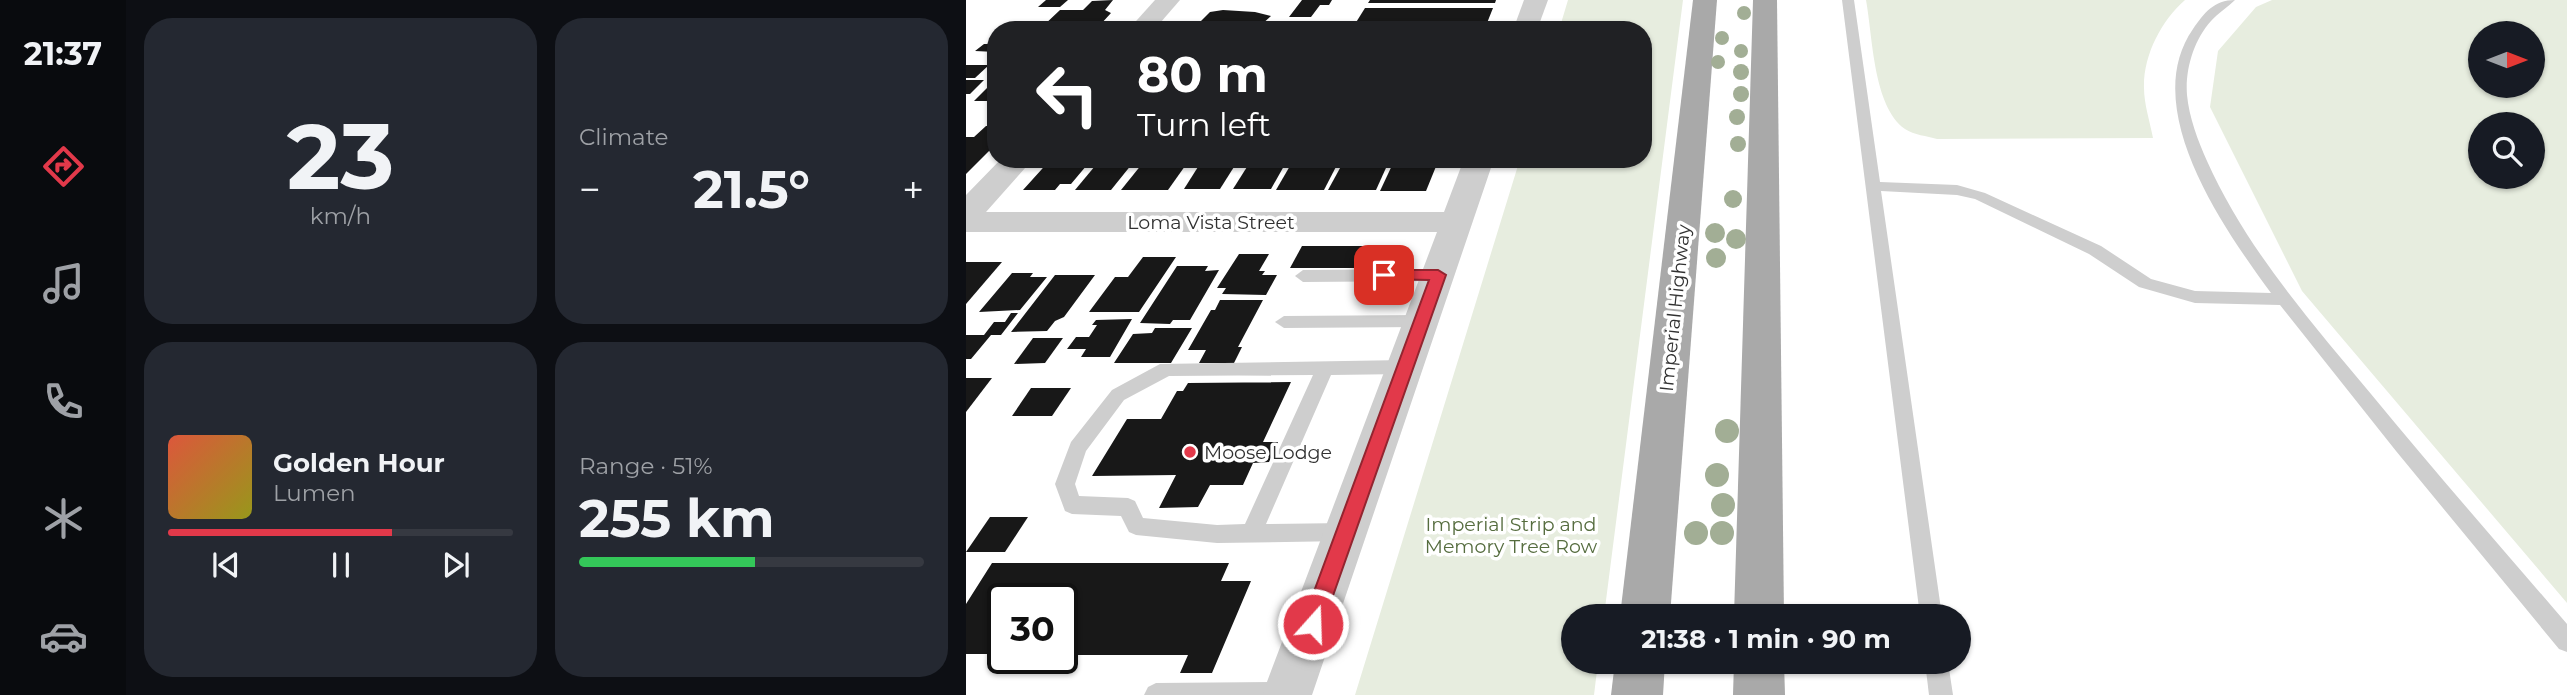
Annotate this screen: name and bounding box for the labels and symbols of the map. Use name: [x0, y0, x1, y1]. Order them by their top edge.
north arrow: [2468, 21, 2544, 98]
street label: Loma Vista Street: [1127, 211, 1295, 234]
street label: Imperial Highway: [1655, 223, 1695, 393]
pin: [1354, 245, 1414, 305]
place label: Moose Lodge: [1204, 441, 1332, 464]
marker: Moose Lodge: [1182, 444, 1198, 460]
park label: Imperial Strip and Memory Tree Row: [1425, 513, 1598, 558]
speed limit sign: 30: [987, 583, 1078, 674]
position arrow: [1276, 587, 1350, 661]

